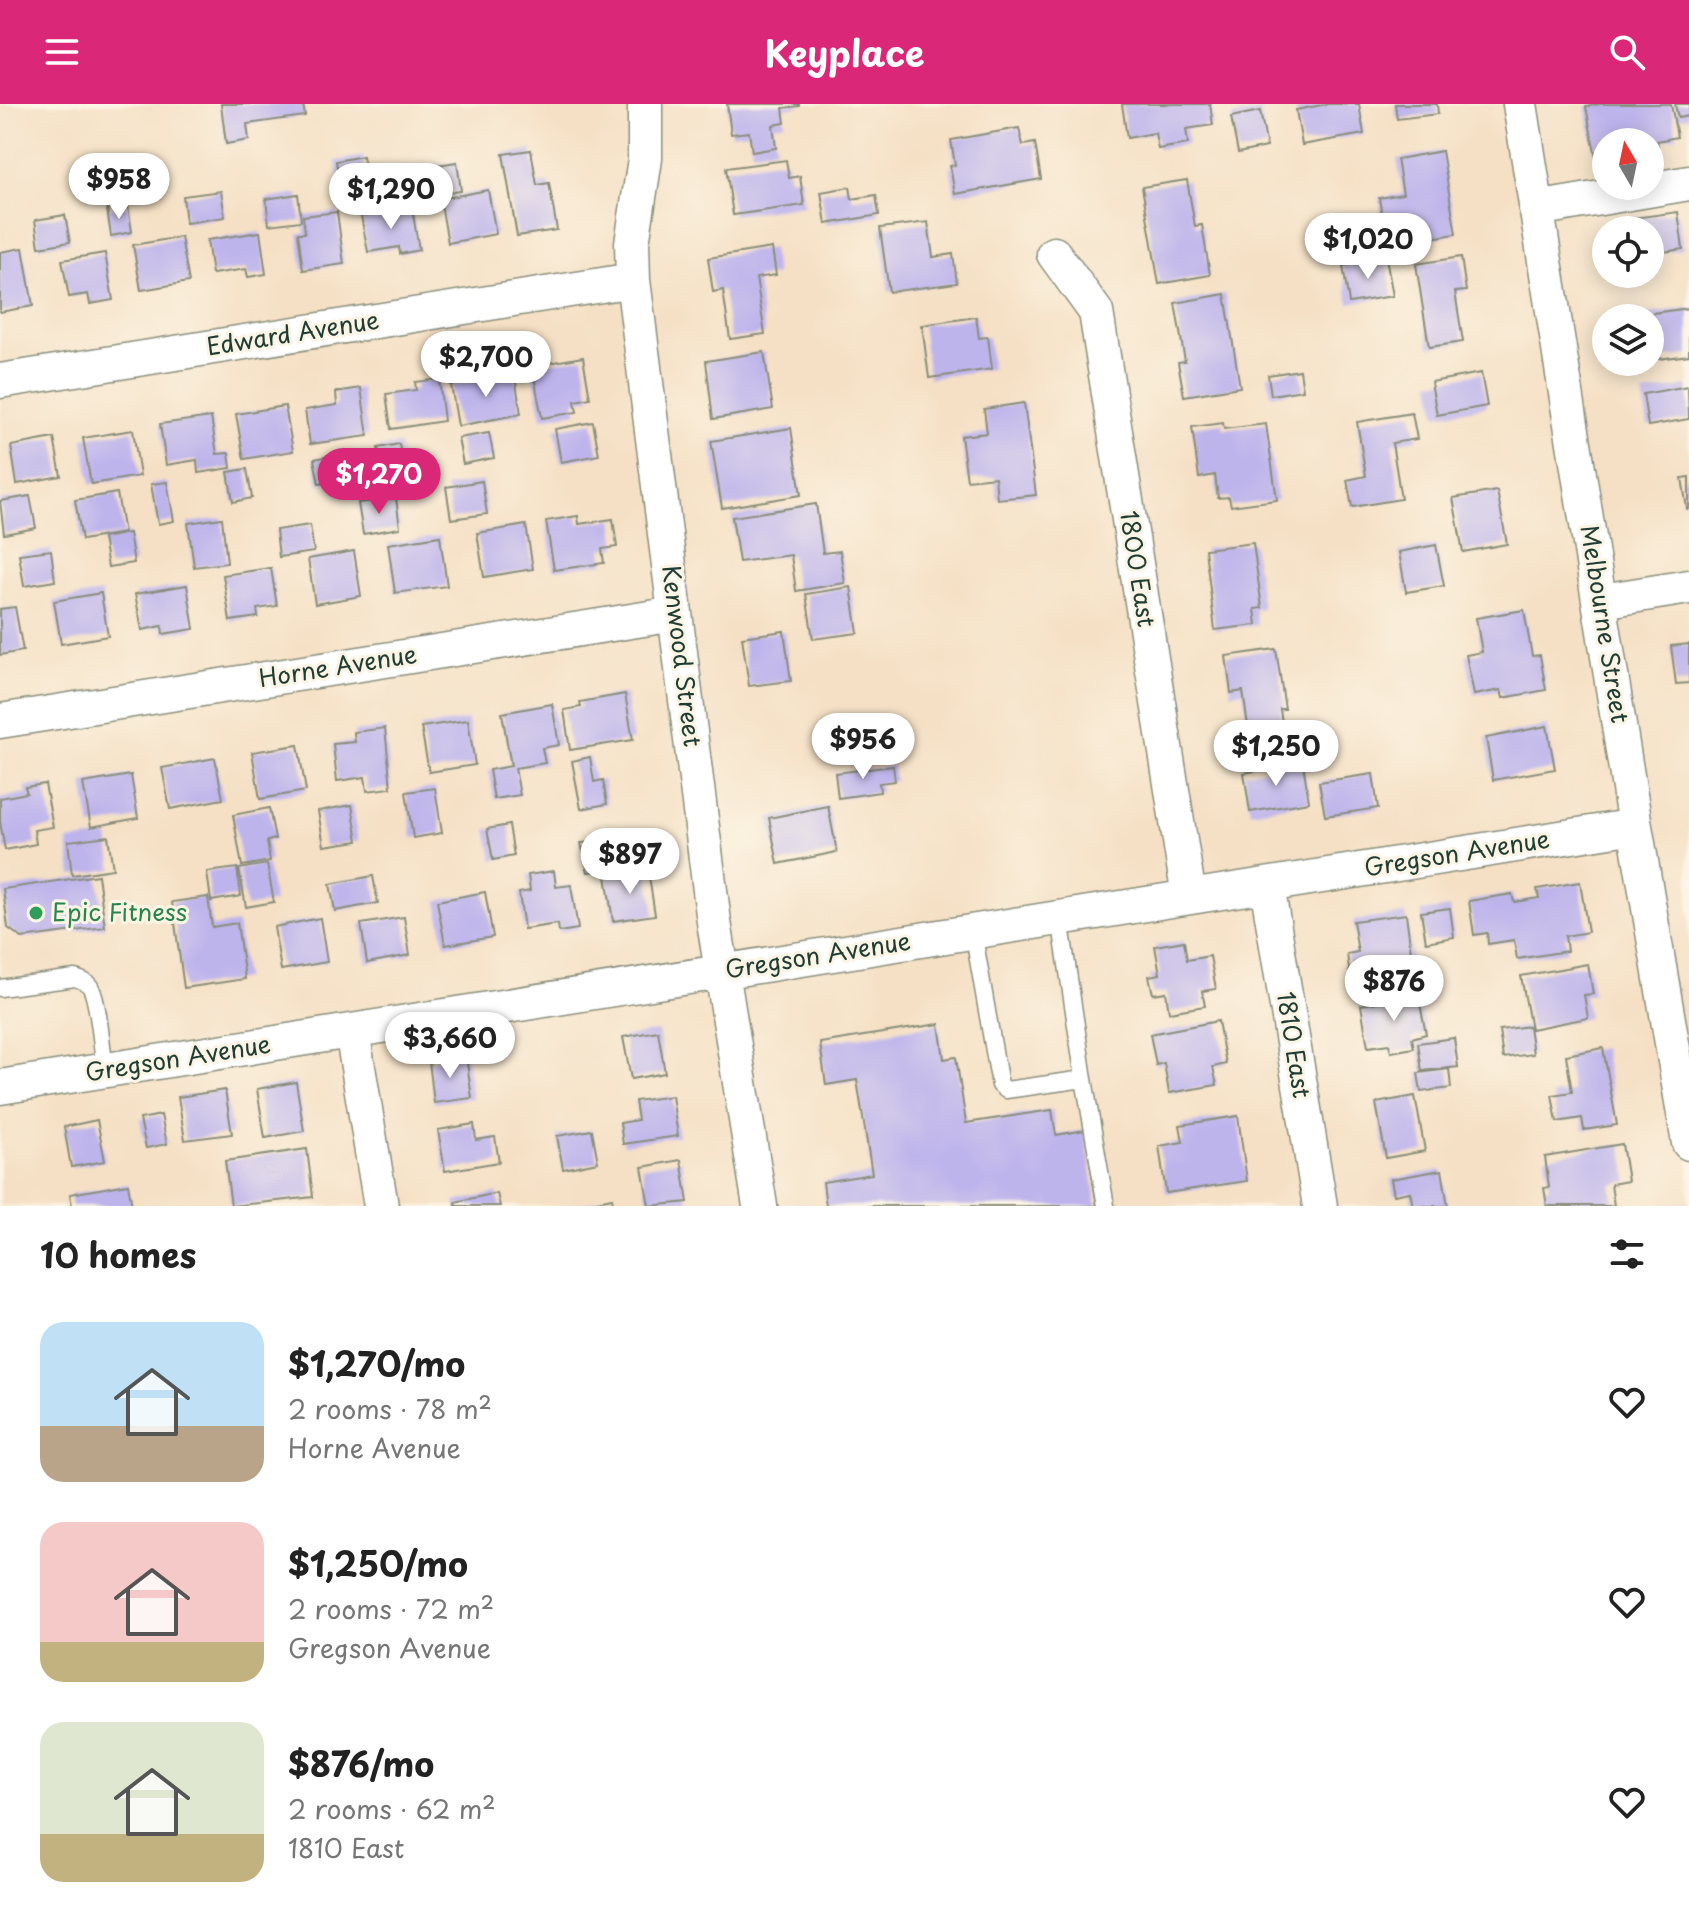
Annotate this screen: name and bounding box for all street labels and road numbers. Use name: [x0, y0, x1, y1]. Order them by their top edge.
street label: Edward Avenue: [204, 301, 381, 363]
street label: 1800 East: [1112, 508, 1166, 629]
street label: Melbourne Street: [1573, 522, 1639, 726]
street label: Kenwood Street: [654, 563, 712, 749]
street label: Horne Avenue: [256, 635, 419, 695]
street label: Gregson Avenue: [1361, 820, 1552, 884]
street label: Gregson Avenue: [722, 922, 913, 986]
street label: 1810 East: [1269, 989, 1321, 1101]
street label: Gregson Avenue: [82, 1025, 273, 1089]

